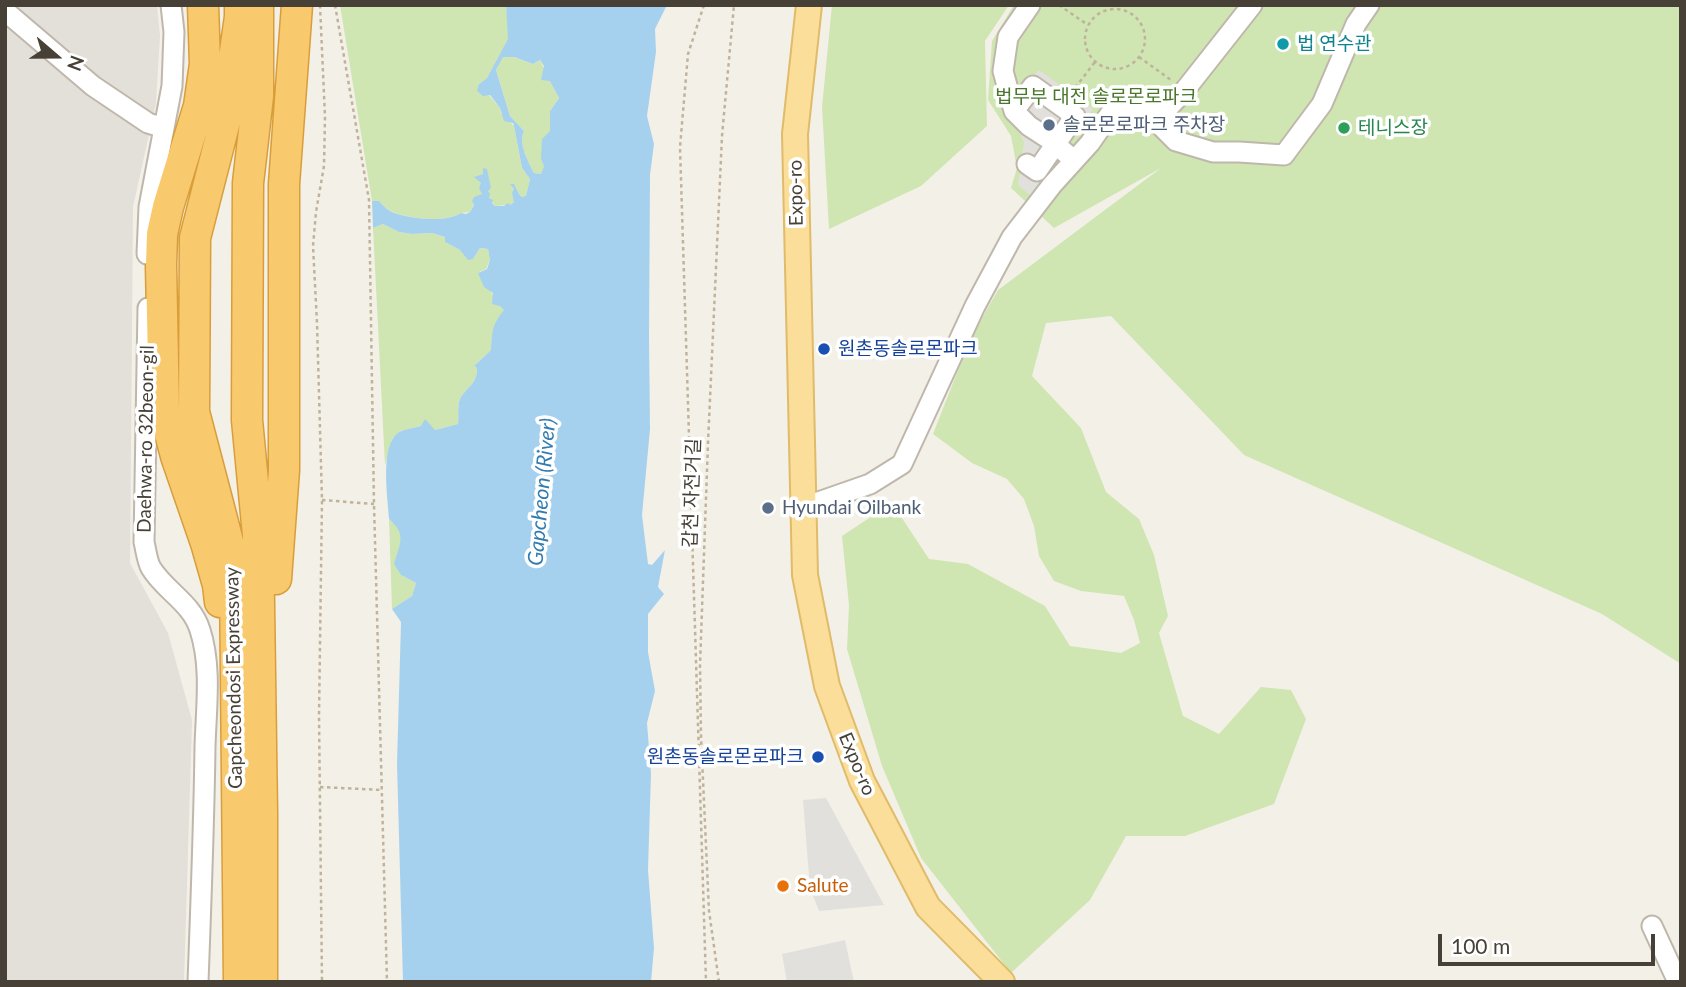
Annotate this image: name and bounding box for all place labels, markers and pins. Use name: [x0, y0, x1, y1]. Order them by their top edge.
place label: 법 연수관: [1297, 33, 1372, 55]
marker: 법 연수관: [1275, 36, 1291, 52]
place label: 솔로몬로파크 주차장: [1063, 114, 1225, 136]
marker: 솔로몬로파크 주차장: [1041, 117, 1057, 133]
place label: 테니스장: [1358, 117, 1428, 139]
marker: 테니스장: [1336, 120, 1352, 136]
place label: 원촌동솔로몬파크: [838, 338, 978, 360]
marker: 원촌동솔로몬파크: [816, 341, 832, 357]
place label: Hyundai Oilbank: [782, 497, 921, 519]
marker: Hyundai Oilbank: [760, 500, 776, 516]
place label: 원촌동솔로몬로파크: [647, 746, 804, 768]
marker: 원촌동솔로몬로파크: [810, 749, 826, 765]
place label: Salute: [797, 875, 848, 897]
marker: Salute: [775, 878, 791, 894]

